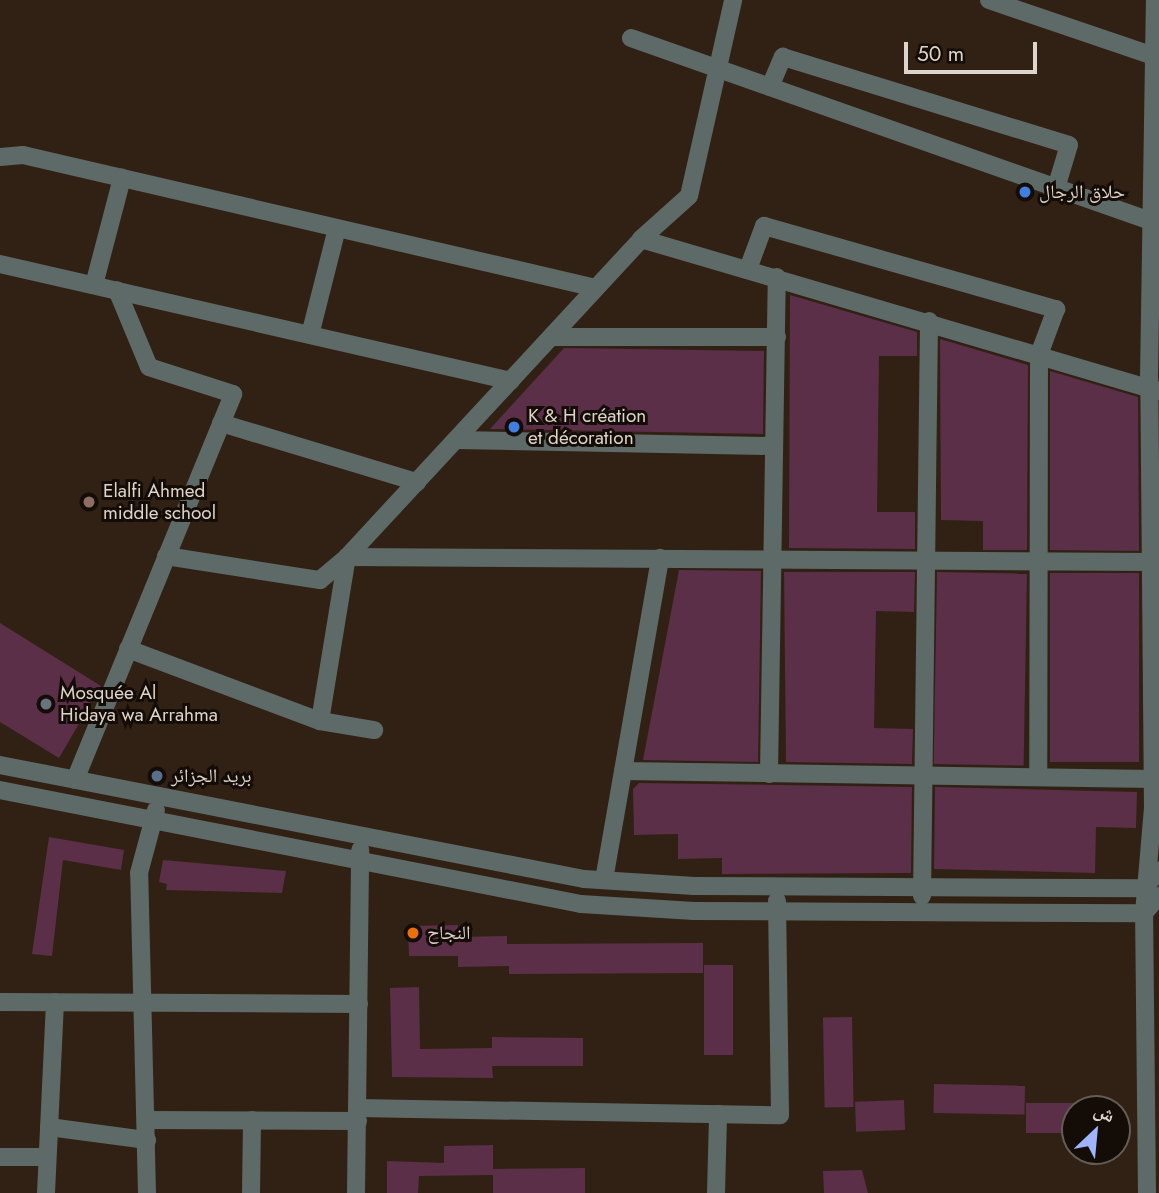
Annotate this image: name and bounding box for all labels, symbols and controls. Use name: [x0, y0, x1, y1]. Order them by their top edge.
scale bar: [907, 28, 1040, 72]
text: 50 m: [917, 39, 964, 69]
place label: حلاق الرجال: [1039, 181, 1125, 203]
marker: حلاق الرجال: [1017, 184, 1033, 200]
place label: K & H création et décoration: [528, 405, 646, 449]
marker: K & H création et décoration: [506, 419, 522, 435]
place label: Elalfi Ahmed middle school: [103, 480, 216, 524]
marker: Elalfi Ahmed middle school: [81, 494, 97, 510]
place label: Mosquée Al Hidaya wa Arrahma: [60, 682, 218, 726]
marker: Mosquée Al Hidaya wa Arrahma: [38, 696, 54, 712]
place label: بريد الجزائر: [171, 765, 251, 787]
marker: بريد الجزائر: [149, 768, 165, 784]
place label: النجاح: [427, 922, 471, 944]
marker: النجاح: [405, 925, 421, 941]
north arrow: [1061, 1095, 1131, 1165]
text: ش: [1090, 1096, 1120, 1129]

